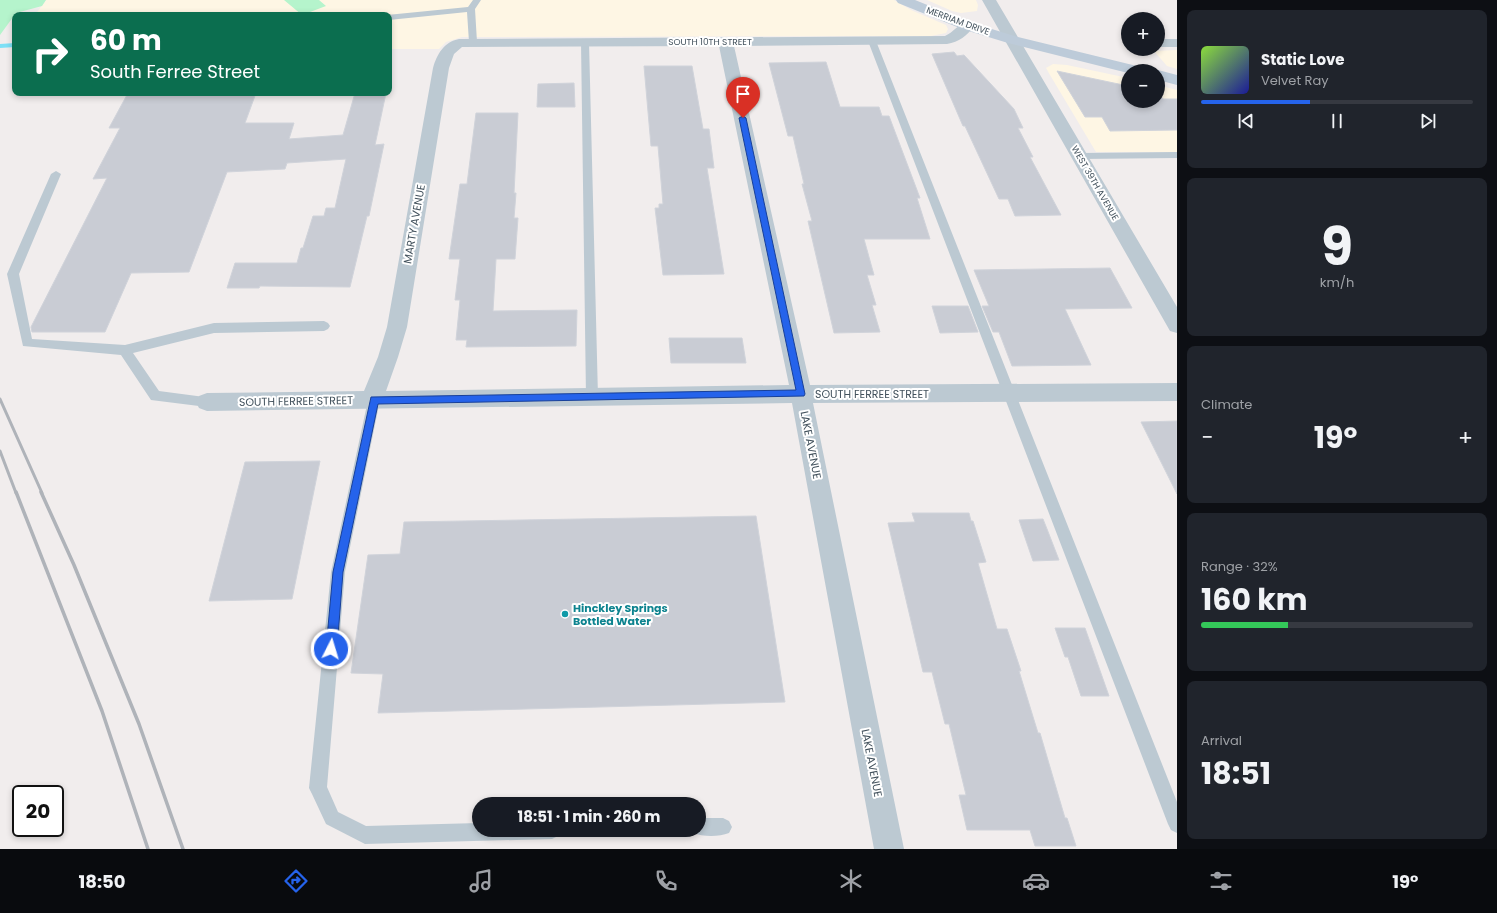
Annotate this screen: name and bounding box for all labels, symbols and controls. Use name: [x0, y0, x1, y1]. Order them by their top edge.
street label: MERRIAM DRIVE: [925, 4, 992, 38]
map controls: [1121, 12, 1165, 108]
button: +: [1121, 12, 1165, 56]
text: 60 m: [90, 21, 162, 60]
icon: right: [24, 28, 76, 80]
street label: SOUTH 10TH STREET: [668, 36, 752, 48]
text: Static Love: [1261, 49, 1345, 70]
text: South Ferree Street: [90, 59, 260, 84]
button: −: [1121, 64, 1165, 108]
text: Velvet Ray: [1261, 71, 1329, 90]
pin: [726, 77, 760, 118]
icon: arrive: [732, 83, 754, 105]
icon: previous: [1235, 110, 1257, 132]
icon: pause: [1326, 110, 1348, 132]
icon: next: [1417, 110, 1439, 132]
street label: WEST 39TH AVENUE: [1069, 144, 1121, 223]
street label: MARTY AVENUE: [399, 183, 429, 265]
text: 9: [1321, 210, 1353, 283]
text: km/h: [1320, 273, 1354, 292]
street label: SOUTH FERREE STREET: [815, 386, 929, 402]
street label: SOUTH FERREE STREET: [239, 392, 353, 410]
text: Climate: [1201, 395, 1252, 414]
street label: LAKE AVENUE: [797, 410, 825, 480]
text: 19°: [1314, 416, 1357, 459]
text: −: [1201, 422, 1213, 453]
text: +: [1458, 422, 1473, 453]
text: Range · 32%: [1201, 557, 1278, 576]
text: 160 km: [1201, 578, 1308, 621]
place label: Hinckley Springs Bottled Water: [573, 600, 668, 629]
marker: Hinckley Springs Bottled Water: [560, 609, 570, 619]
position arrow: [310, 628, 352, 670]
street label: LAKE AVENUE: [858, 728, 886, 798]
text: Arrival: [1201, 731, 1242, 750]
text: 18:51: [1201, 752, 1271, 795]
speed limit sign: 20: [12, 785, 64, 837]
text: 18:51 · 1 min · 260 m: [518, 806, 660, 827]
icon: directions: [282, 867, 310, 895]
icon: music: [467, 867, 495, 895]
icon: phone: [652, 867, 680, 895]
icon: climate: [837, 867, 865, 895]
icon: car: [1022, 867, 1050, 895]
icon: filters: [1207, 867, 1235, 895]
text: 18:50: [78, 869, 125, 894]
text: 19°: [1392, 869, 1418, 894]

